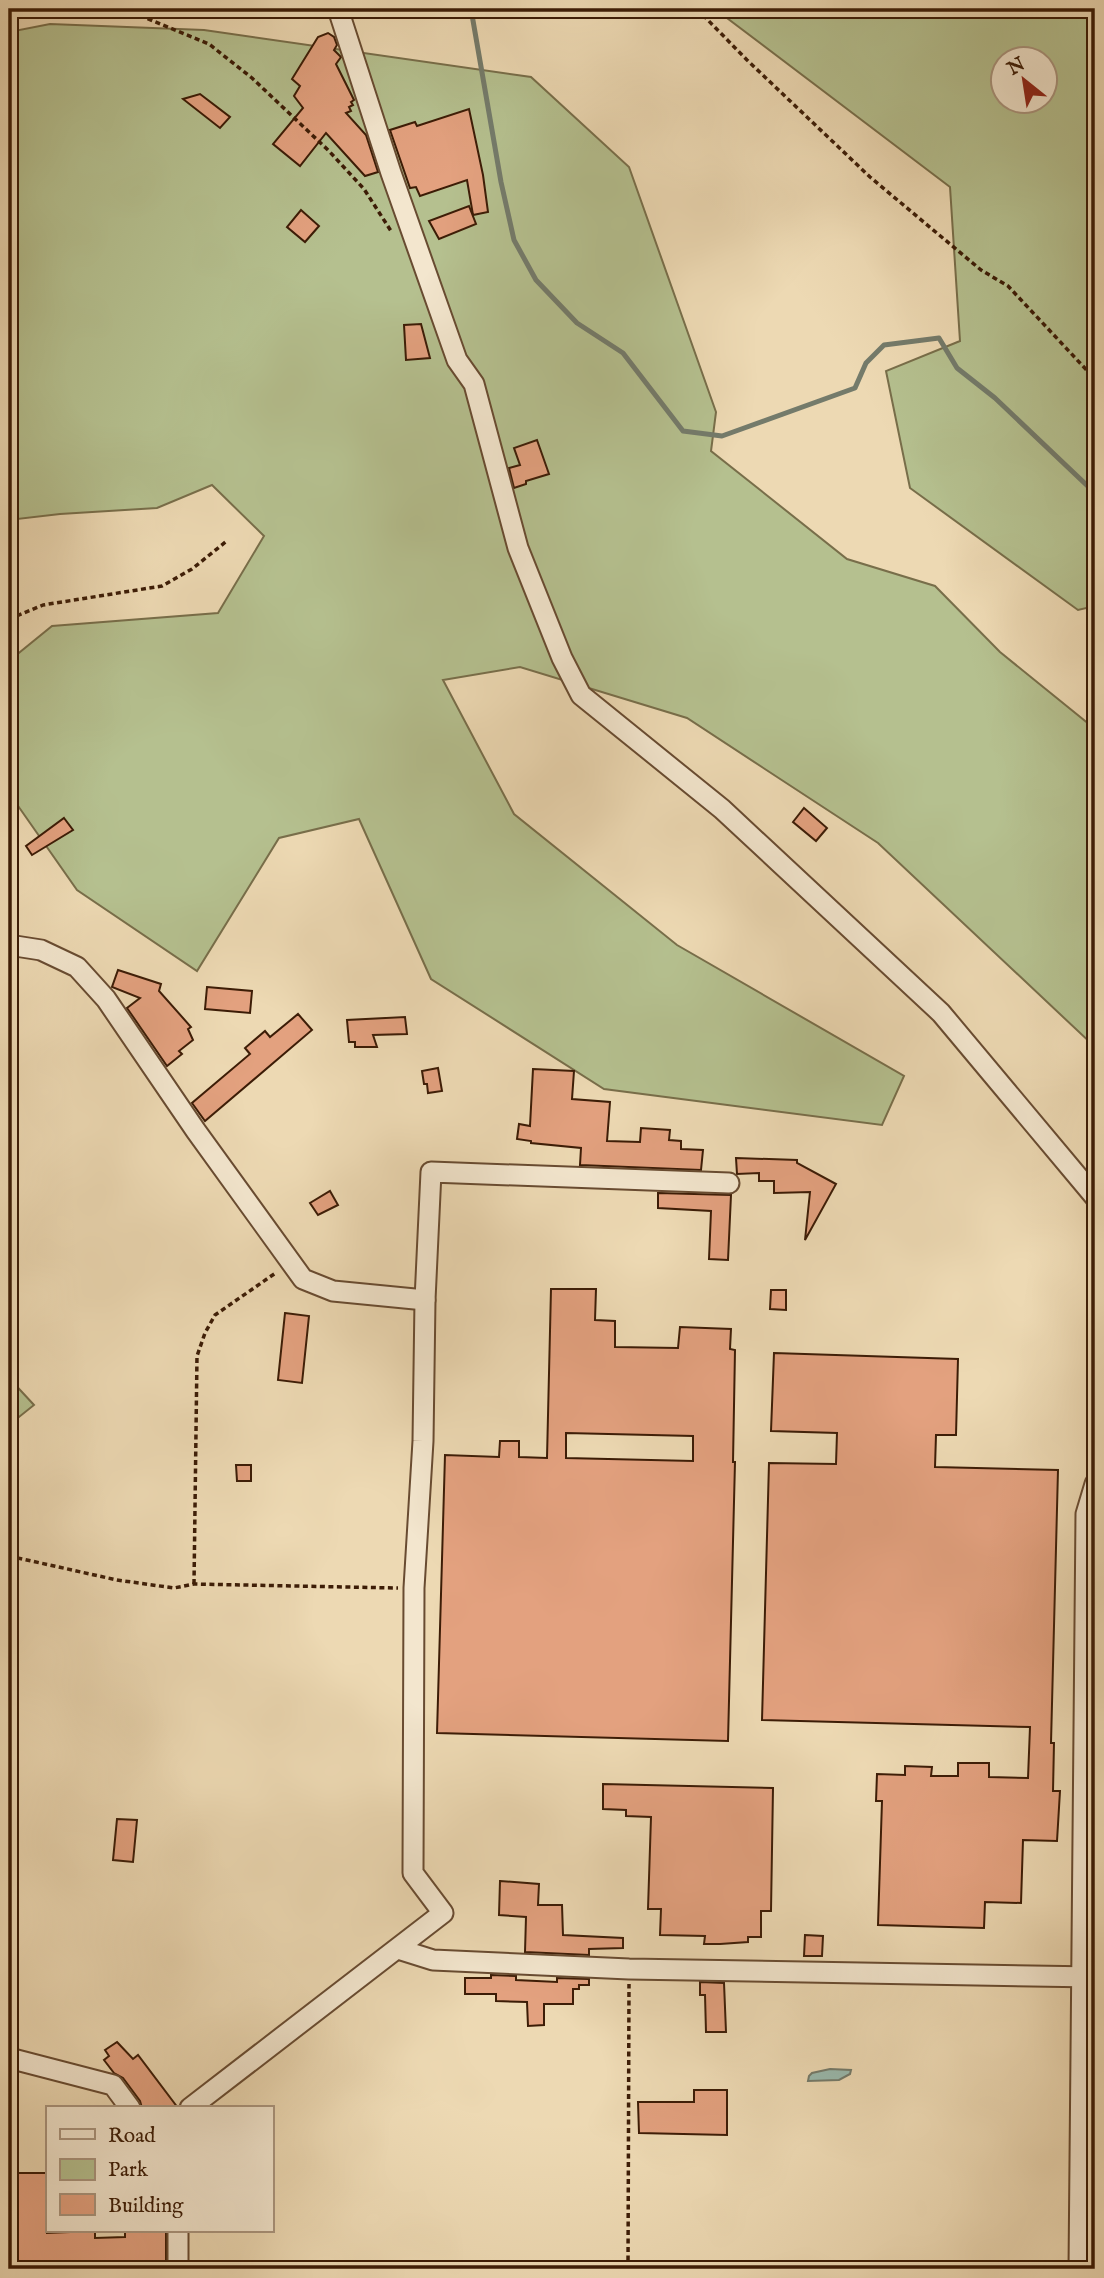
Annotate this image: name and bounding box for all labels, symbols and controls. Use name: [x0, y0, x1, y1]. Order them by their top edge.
north arrow: [988, 46, 1058, 116]
text: N: [1003, 52, 1030, 82]
legend: [46, 2106, 273, 2232]
text: Road: [108, 2123, 156, 2150]
text: Park: [108, 2157, 149, 2184]
text: Building: [108, 2193, 184, 2220]

